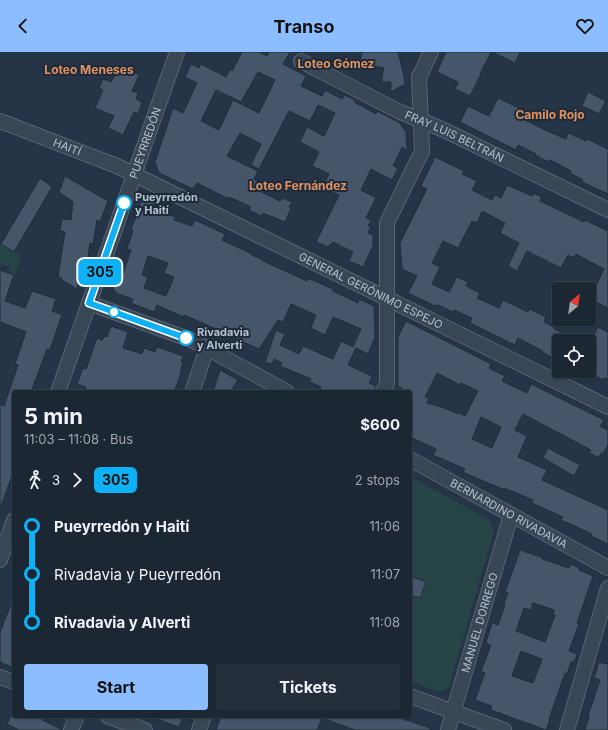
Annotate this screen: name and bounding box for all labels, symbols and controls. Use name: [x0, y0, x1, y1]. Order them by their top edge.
icon: back: [12, 15, 34, 37]
icon: heart: [574, 15, 596, 37]
text: Transo: [274, 16, 334, 37]
district label: Loteo Gómez: [298, 56, 375, 71]
district label: Loteo Meneses: [44, 62, 134, 77]
street label: PUEYRREDÓN: [126, 105, 164, 180]
district label: Camilo Rojo: [515, 107, 585, 122]
street label: FRAY LUIS BELTRÁN: [403, 108, 506, 165]
street label: HAITÍ: [51, 135, 83, 159]
district label: Loteo Fernández: [249, 178, 347, 193]
place label: Pueyrredón y Haití: [135, 190, 198, 217]
marker: Pueyrredón y Haití: [116, 195, 132, 211]
street label: GENERAL GERÓNIMO ESPEJO: [296, 249, 445, 332]
line badge: 305: [77, 259, 123, 285]
text: 305: [86, 263, 114, 280]
north arrow: [552, 282, 596, 326]
map controls: [552, 282, 596, 378]
unlabelled marker: [108, 306, 120, 318]
place label: Rivadavia y Alverti: [197, 325, 249, 352]
marker: Rivadavia y Alverti: [178, 330, 194, 346]
button: locate: [552, 334, 596, 378]
text: 5 min: [24, 403, 83, 429]
text: $600: [360, 415, 400, 434]
text: 11:03 – 11:08 · Bus: [24, 431, 133, 447]
icon: walk: [24, 469, 46, 491]
icon: forward: [66, 469, 88, 491]
text: 305: [102, 471, 129, 488]
text: 3: [52, 472, 60, 488]
text: 2 stops: [355, 472, 400, 488]
street label: BERNARDINO RIVADAVIA: [448, 476, 570, 552]
text: Pueyrredón y Haití: [54, 517, 189, 536]
text: 11:06: [369, 518, 400, 534]
text: Rivadavia y Pueyrredón: [54, 565, 221, 584]
text: 11:07: [370, 566, 400, 582]
street label: MANUEL DORREGO: [458, 571, 501, 674]
text: Rivadavia y Alverti: [54, 613, 190, 632]
text: 11:08: [369, 614, 400, 630]
button: Start: [24, 664, 208, 710]
button: Tickets: [216, 664, 400, 710]

